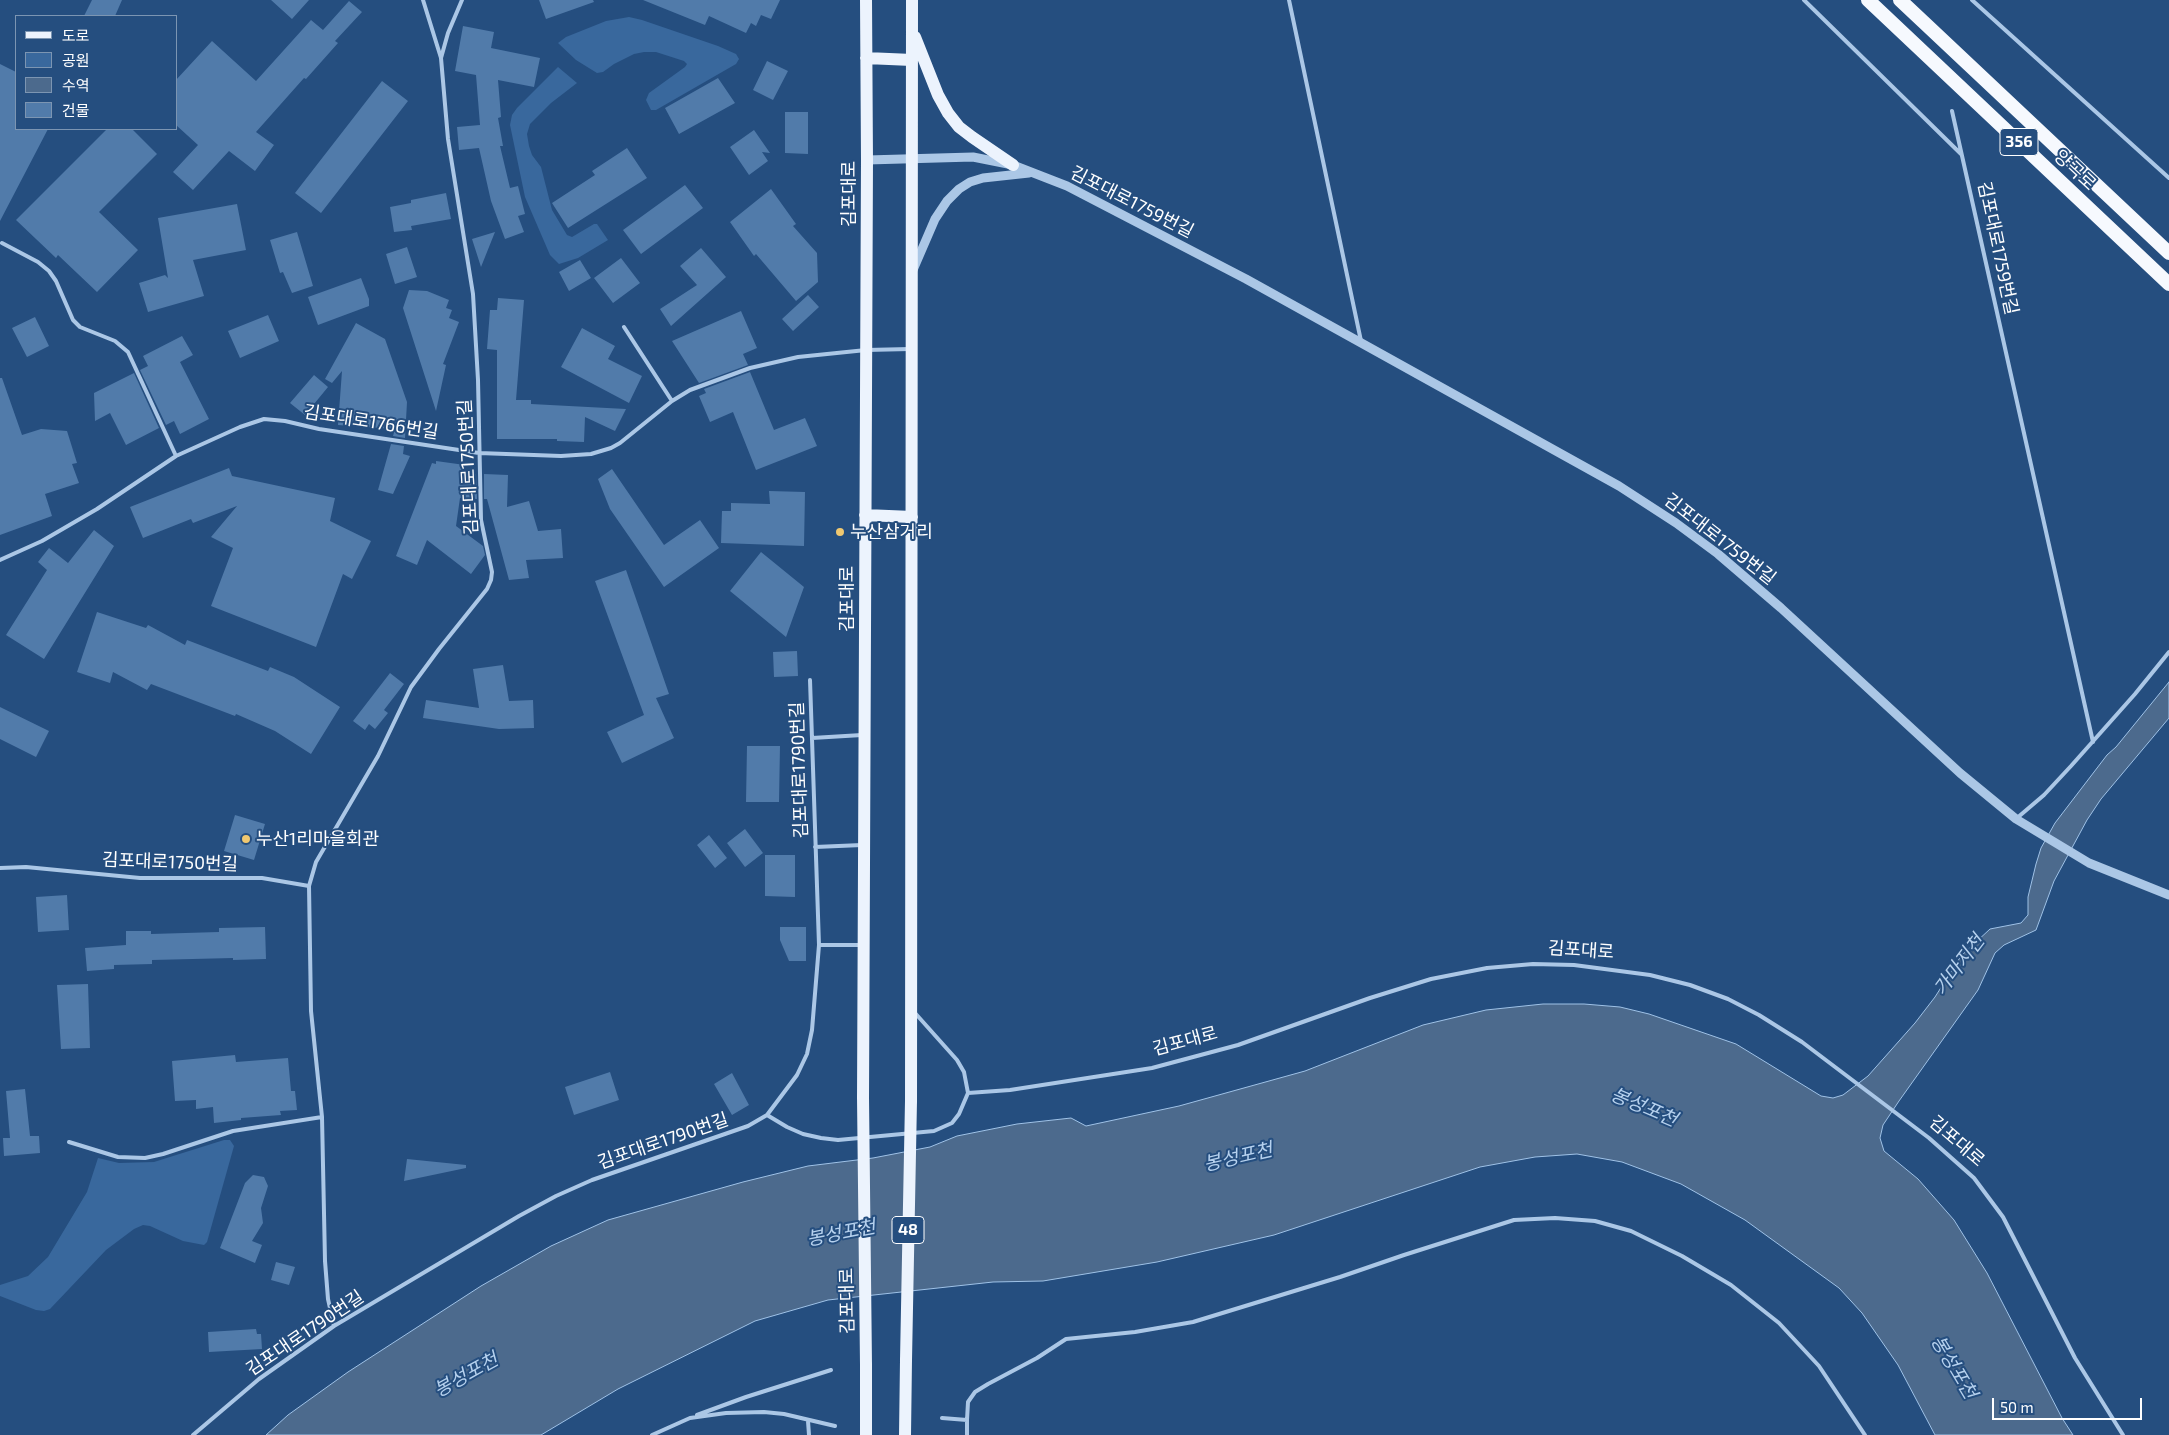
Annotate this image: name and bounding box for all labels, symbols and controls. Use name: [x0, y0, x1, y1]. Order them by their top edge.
legend: [15, 15, 178, 130]
text: 도로: [62, 26, 90, 44]
text: 공원: [62, 51, 90, 69]
text: 수역: [62, 76, 90, 94]
text: 건물: [62, 101, 90, 119]
road number: 356: [2000, 128, 2038, 156]
street label: 양곡로: [2049, 145, 2101, 195]
street label: 김포대로: [838, 161, 860, 227]
street label: 김포대로1759번길: [1067, 162, 1197, 242]
street label: 김포대로1759번길: [1973, 179, 2023, 317]
street label: 김포대로1750번길: [454, 398, 482, 536]
street label: 김포대로1766번길: [302, 401, 440, 443]
street label: 김포대로1759번길: [1660, 489, 1780, 589]
place label: 누산삼거리: [850, 521, 933, 543]
marker: 누산삼거리: [834, 526, 846, 538]
street label: 김포대로: [836, 566, 858, 632]
street label: 김포대로1790번길: [786, 701, 812, 839]
place label: 누산1리마을회관: [256, 828, 379, 850]
marker: 누산1리마을회관: [240, 833, 252, 845]
street label: 김포대로1750번길: [102, 849, 238, 875]
water label: 가마지천: [1929, 930, 1989, 1000]
street label: 김포대로: [1547, 937, 1615, 963]
street label: 김포대로: [1150, 1022, 1220, 1060]
water label: 봉성포천: [1607, 1083, 1681, 1131]
street label: 김포대로1790번길: [595, 1109, 731, 1173]
street label: 김포대로: [1925, 1111, 1989, 1171]
water label: 봉성포천: [1201, 1138, 1275, 1176]
water label: 봉성포천: [805, 1215, 877, 1251]
road number: 48: [892, 1216, 924, 1244]
street label: 김포대로: [836, 1268, 858, 1334]
street label: 김포대로1790번길: [242, 1286, 368, 1380]
water label: 봉성포천: [1926, 1331, 1982, 1403]
water label: 봉성포천: [430, 1348, 502, 1402]
scale bar: [1994, 1388, 2144, 1420]
text: 50 m: [2000, 1398, 2034, 1416]

